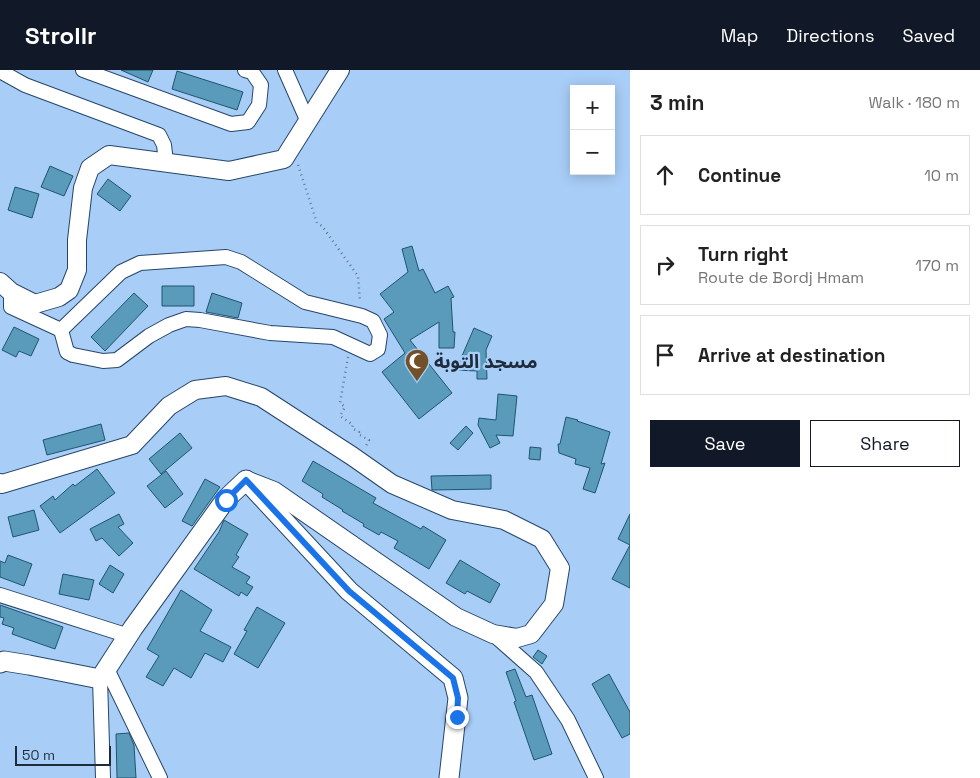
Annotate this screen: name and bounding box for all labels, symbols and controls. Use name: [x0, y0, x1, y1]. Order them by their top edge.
text: Strollr: [25, 20, 97, 51]
text: Map: [721, 24, 758, 47]
text: Directions: [786, 24, 875, 47]
text: Saved: [903, 24, 955, 47]
map controls: [570, 85, 615, 175]
button: +: [570, 85, 615, 130]
text: 3 min: [650, 89, 705, 116]
text: Walk · 180 m: [868, 92, 960, 113]
button: −: [570, 130, 615, 175]
icon: ahead: [651, 161, 679, 189]
text: Continue: [698, 163, 781, 188]
text: 10 m: [924, 165, 959, 186]
text: Turn right: [698, 242, 788, 267]
icon: right: [651, 251, 679, 279]
text: 170 m: [915, 255, 959, 276]
text: Route de Bordj Hmam: [698, 267, 864, 288]
icon: arrive: [651, 341, 679, 369]
text: Arrive at destination: [698, 343, 886, 368]
mosque icon: مسجد التوبة: [404, 348, 430, 382]
place label: مسجد التوبة: [434, 349, 538, 374]
button: Save: [650, 420, 800, 467]
button: Share: [810, 420, 960, 467]
route start: [215, 489, 238, 512]
route end: [446, 706, 469, 729]
scale bar: [15, 743, 111, 766]
text: 50 m: [22, 746, 55, 764]

